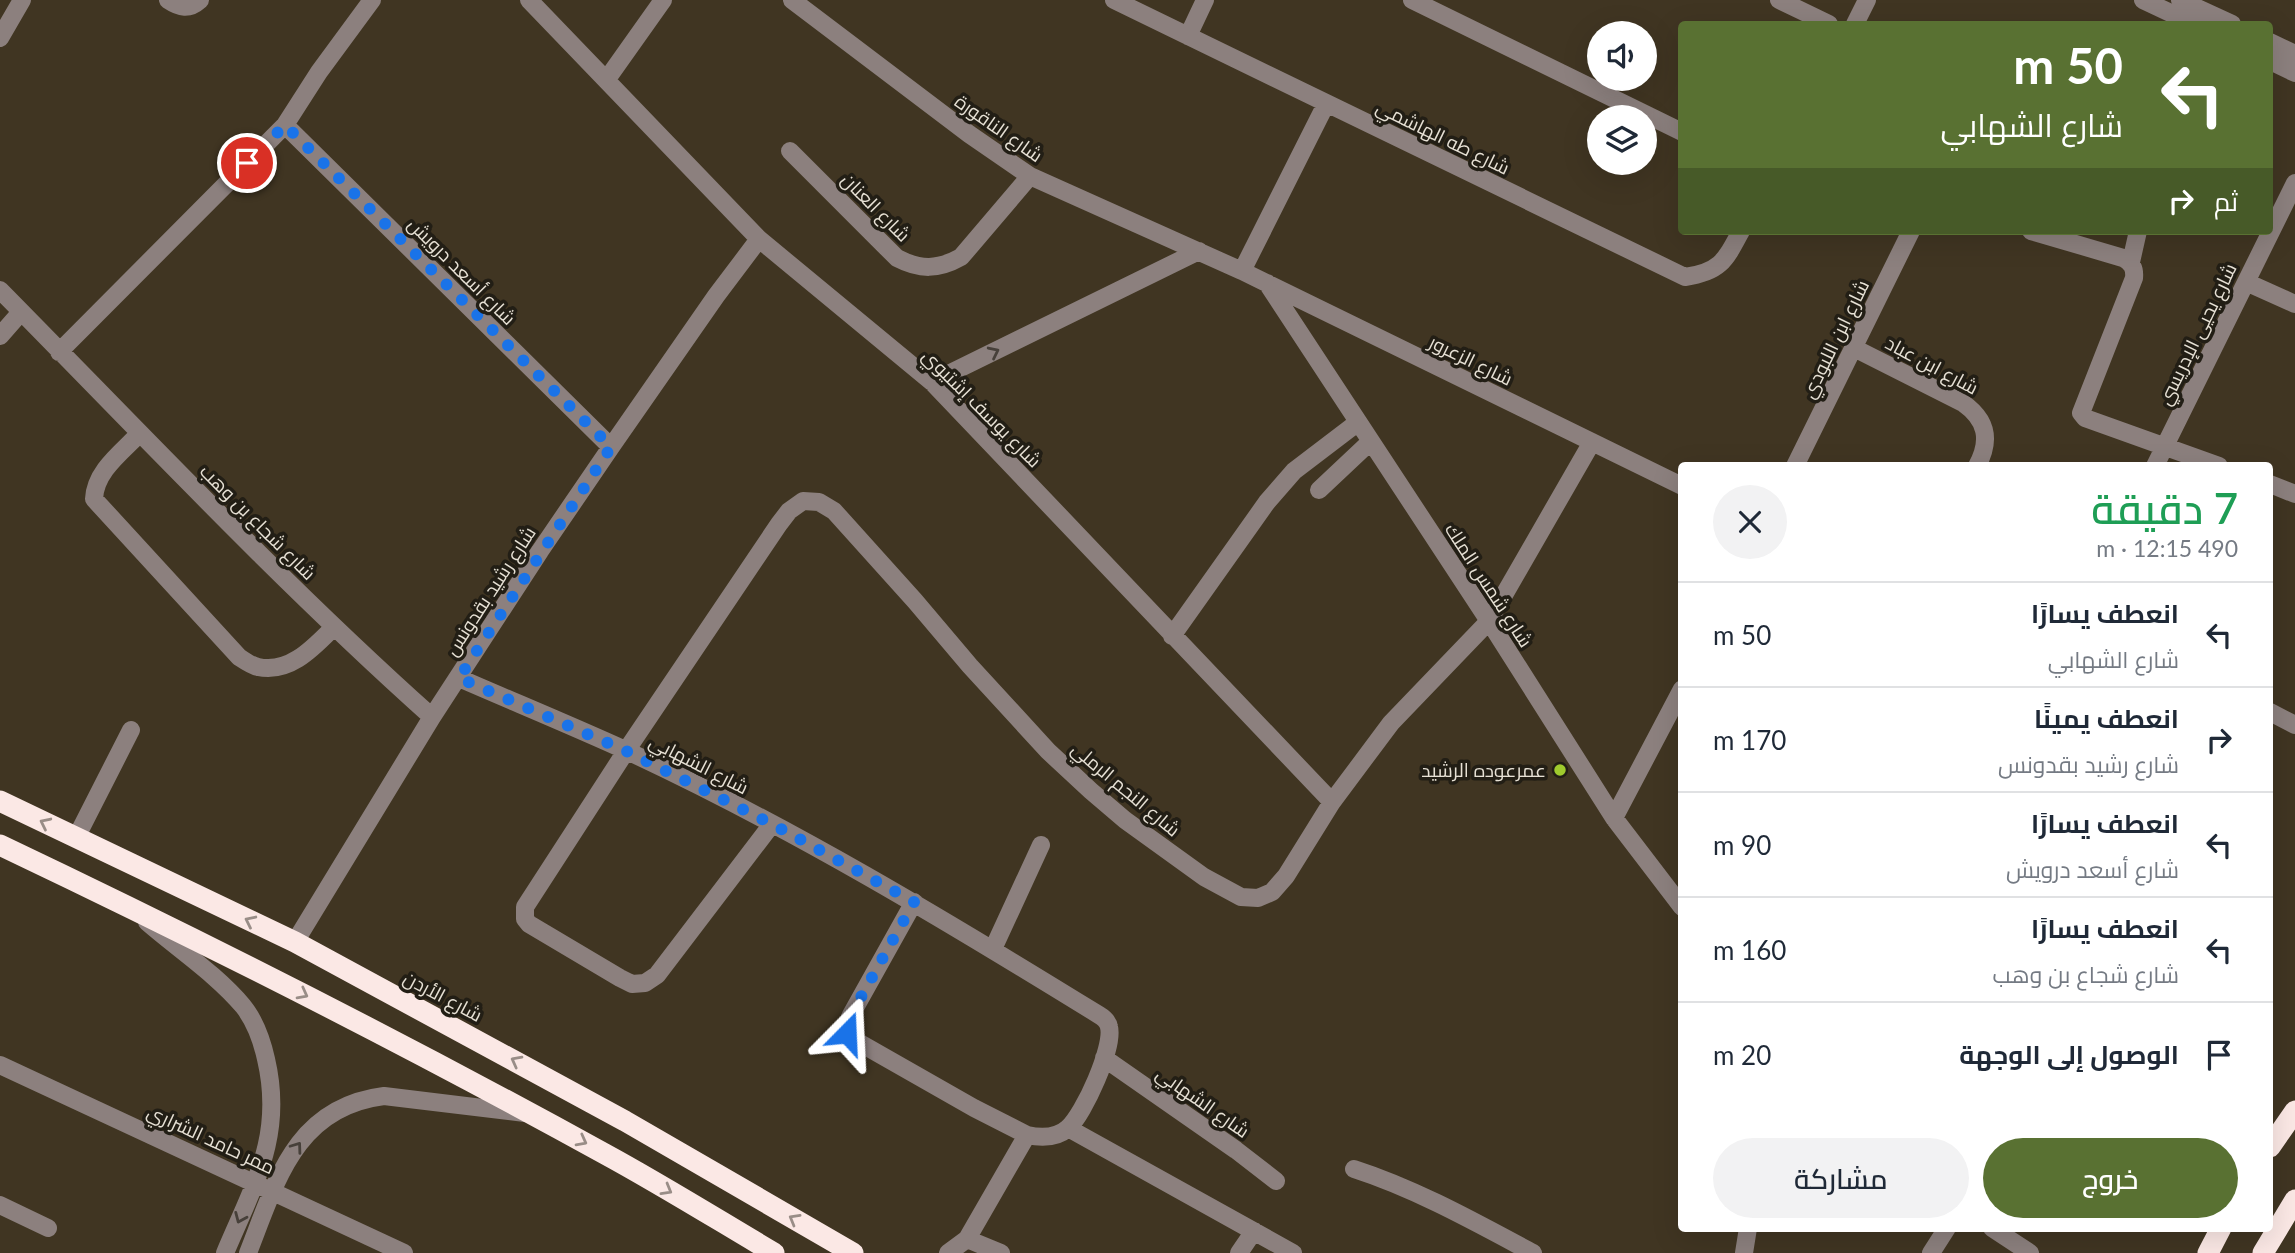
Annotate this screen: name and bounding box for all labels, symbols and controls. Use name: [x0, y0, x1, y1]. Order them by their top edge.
map controls: [1587, 21, 1657, 175]
button: sound: [1587, 21, 1657, 91]
text: 50 m: [2013, 36, 2123, 94]
icon: left: [2147, 49, 2238, 140]
street label: شارع الناقورة: [949, 89, 1048, 169]
street label: شارع طه الهاشمي: [1371, 94, 1514, 182]
button: layers: [1587, 105, 1657, 175]
text: شارع الشهابي: [1941, 105, 2123, 144]
pin: [217, 133, 277, 193]
icon: arrive: [228, 144, 266, 182]
street label: شارع العنان: [835, 167, 916, 248]
icon: right: [2162, 182, 2200, 220]
text: ثم: [2214, 185, 2238, 217]
street label: شارع أسعد درويش: [402, 212, 521, 331]
street label: شارع يحيى الإدريسي: [2152, 259, 2244, 410]
street label: شارع ابن اللبودي: [1796, 276, 1877, 404]
street label: شارع الزعرور: [1424, 329, 1517, 392]
street label: شارع ابن عباد: [1881, 331, 1982, 401]
street label: شارع يوسف إشتيوي: [915, 344, 1046, 475]
one-way arrow: [987, 347, 999, 361]
street label: شارع شجاع بن وهب: [194, 459, 321, 586]
text: 7 دقيقة: [2091, 483, 2238, 533]
button: close: [1713, 485, 1787, 559]
street label: شارع شمس الملك: [1438, 518, 1538, 653]
street label: شارع رشيد بقدونس: [439, 522, 542, 661]
text: 490 m · 12:15: [2096, 534, 2238, 562]
text: انعطف يسارًا: [2031, 597, 2179, 629]
icon: left: [2200, 616, 2238, 654]
text: 50 m: [1713, 619, 1771, 651]
text: شارع الشهابي: [2048, 645, 2179, 673]
text: انعطف يمينًا: [2034, 702, 2179, 734]
icon: right: [2200, 721, 2238, 759]
text: 170 m: [1713, 724, 1786, 756]
street label: شارع الشهابي: [644, 729, 753, 802]
street label: شارع النجم الرملي: [1065, 737, 1185, 844]
text: شارع رشيد بقدونس: [1998, 750, 2179, 778]
place label: عمرعوده الرشيد: [1421, 758, 1546, 782]
marker: عمرعوده الرشيد: [1552, 762, 1568, 778]
text: انعطف يسارًا: [2031, 807, 2179, 839]
one-way arrow: [40, 817, 52, 831]
icon: left: [2200, 826, 2238, 864]
text: 90 m: [1713, 829, 1771, 861]
text: شارع أسعد درويش: [2006, 855, 2179, 883]
text: انعطف يسارًا: [2031, 912, 2179, 944]
one-way arrow: [245, 915, 257, 929]
icon: left: [2200, 931, 2238, 969]
text: 160 m: [1713, 934, 1786, 966]
text: شارع شجاع بن وهب: [1993, 960, 2179, 988]
street label: شارع الأردن: [399, 965, 487, 1029]
one-way arrow: [296, 986, 308, 1000]
position arrow: [810, 996, 884, 1070]
icon: arrive: [2200, 1036, 2238, 1074]
text: الوصول إلى الوجهة: [1959, 1038, 2179, 1070]
text: 20 m: [1713, 1039, 1771, 1071]
one-way arrow: [511, 1056, 523, 1069]
street label: شارع الشهابي: [1150, 1061, 1254, 1145]
street label: ممر حامد الشراري: [142, 1099, 279, 1182]
one-way arrow: [575, 1133, 587, 1146]
button: مشاركة: [1713, 1138, 1969, 1218]
button: خروج: [1983, 1138, 2238, 1218]
one-way arrow: [288, 1142, 301, 1154]
one-way arrow: [659, 1182, 672, 1195]
one-way arrow: [234, 1210, 248, 1223]
one-way arrow: [789, 1214, 802, 1227]

